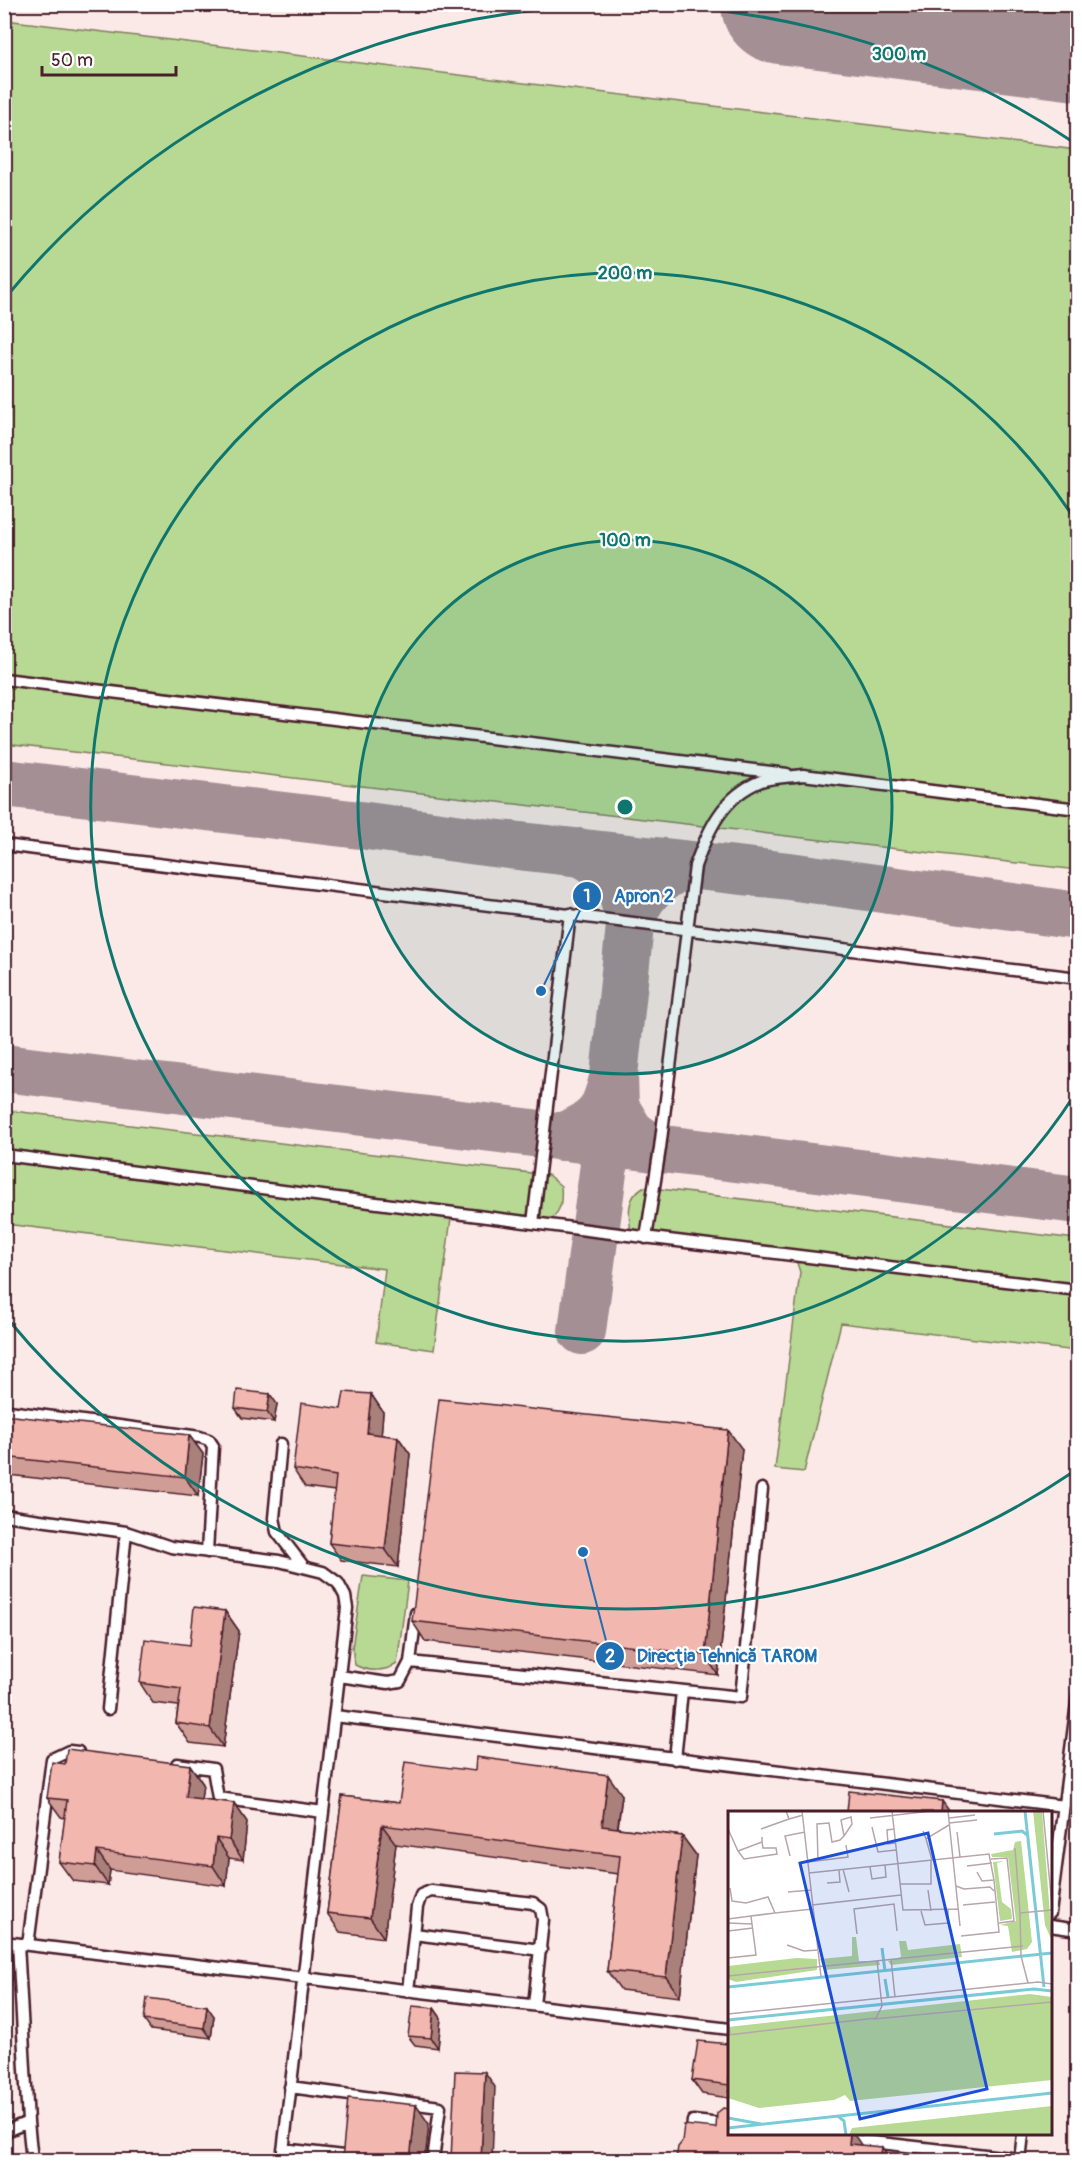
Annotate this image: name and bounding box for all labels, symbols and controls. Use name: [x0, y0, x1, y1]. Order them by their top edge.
scale bar: [42, 39, 176, 77]
text: 300 m: [872, 43, 926, 66]
text: 50 m: [51, 49, 93, 72]
text: 200 m: [598, 262, 652, 285]
text: 100 m: [599, 529, 651, 552]
centre of rings: [615, 797, 635, 817]
callout: Apron 2: [572, 878, 686, 914]
text: 1: [583, 885, 591, 908]
text: Apron 2: [614, 885, 674, 908]
callout: Direcţia Tehnică TAROM: [595, 1638, 829, 1674]
text: 2: [605, 1645, 615, 1668]
text: Direcţia Tehnică TAROM: [637, 1645, 817, 1668]
inset map: [728, 1811, 1052, 2135]

